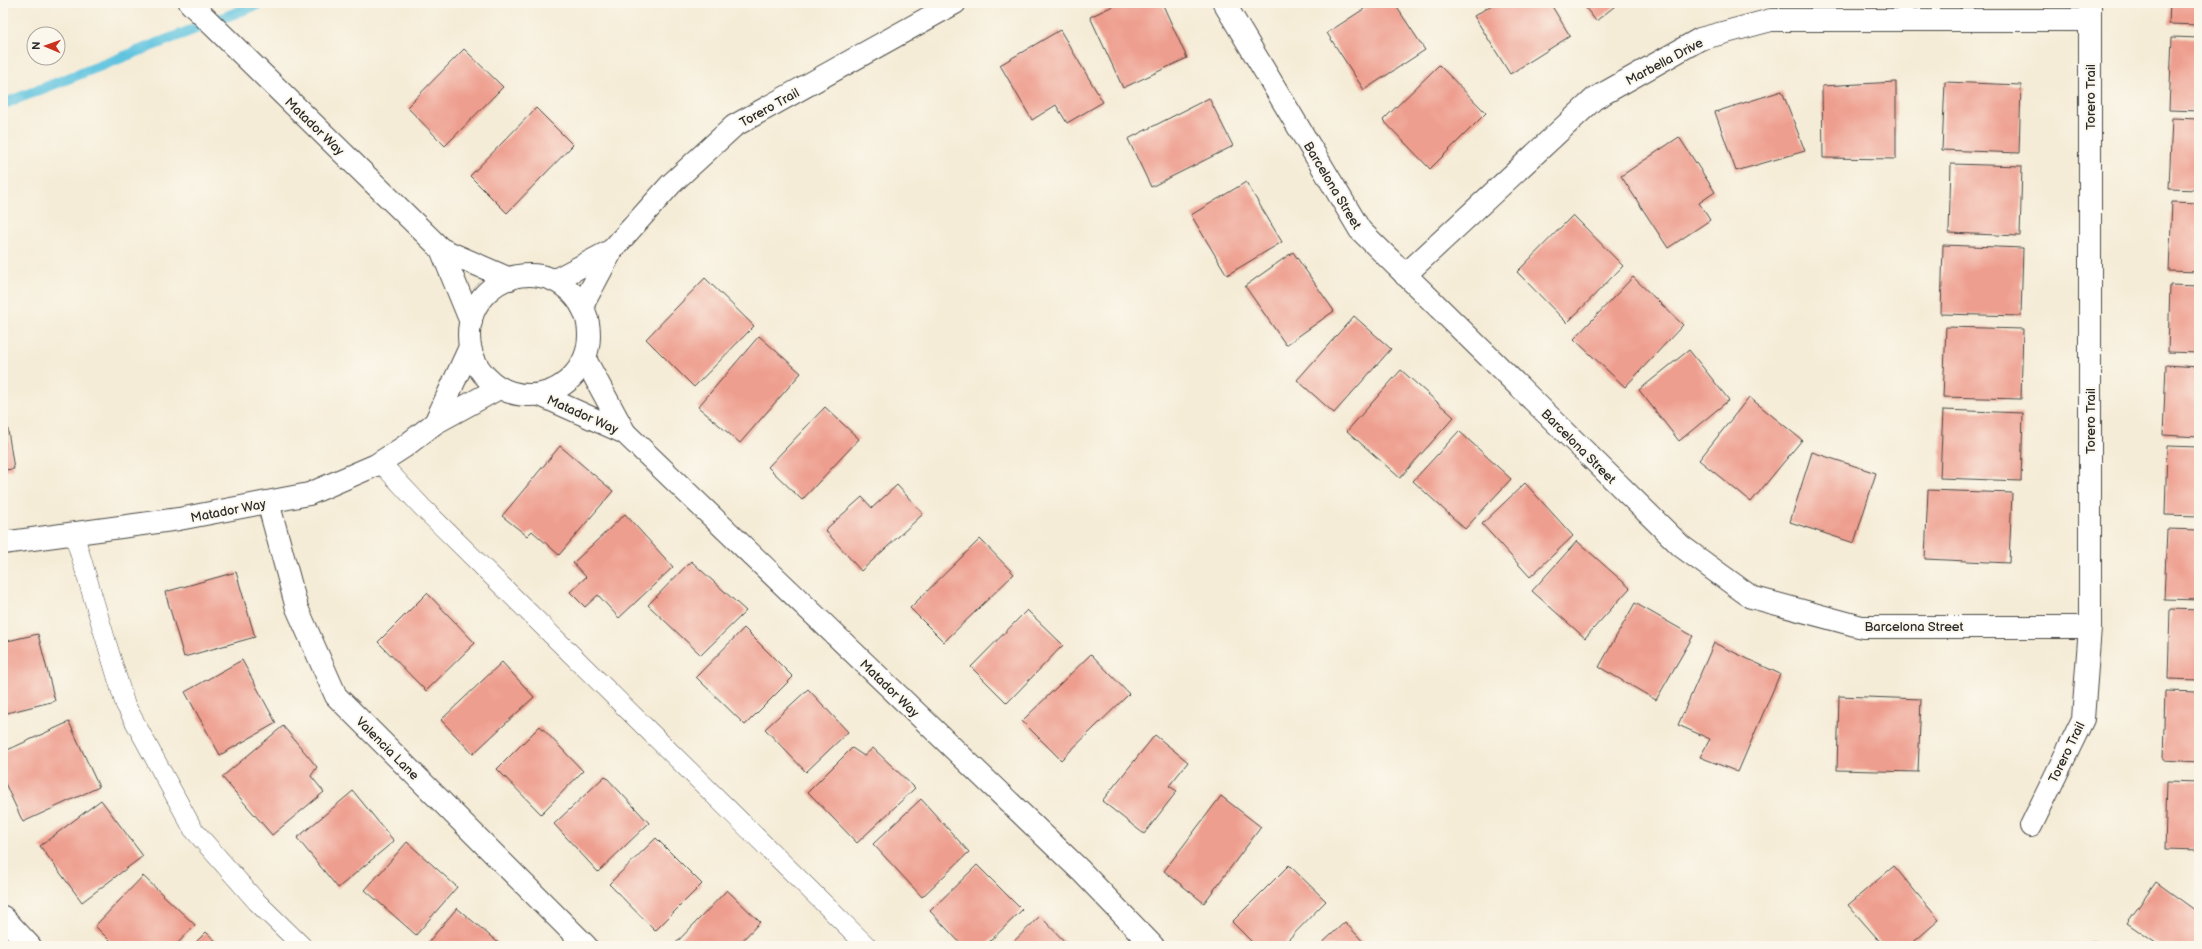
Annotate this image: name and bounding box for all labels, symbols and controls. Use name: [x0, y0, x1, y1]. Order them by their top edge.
north arrow: [26, 26, 66, 66]
street label: Marbella Drive: [1623, 35, 1706, 89]
text: N: [30, 41, 43, 50]
street label: Torero Trail: [2083, 64, 2099, 130]
street label: Torero Trail: [737, 85, 802, 131]
street label: Matador Way: [281, 94, 347, 159]
street label: Barcelona Street: [1300, 139, 1365, 232]
street label: Torero Trail: [2083, 388, 2099, 454]
street label: Matador Way: [544, 392, 621, 438]
street label: Barcelona Street: [1538, 406, 1619, 487]
street label: Matador Way: [189, 496, 267, 526]
street label: Barcelona Street: [1864, 619, 1964, 635]
street label: Matador Way: [856, 656, 922, 721]
street label: Valencia Lane: [352, 714, 422, 784]
street label: Torero Trail: [2045, 719, 2089, 786]

